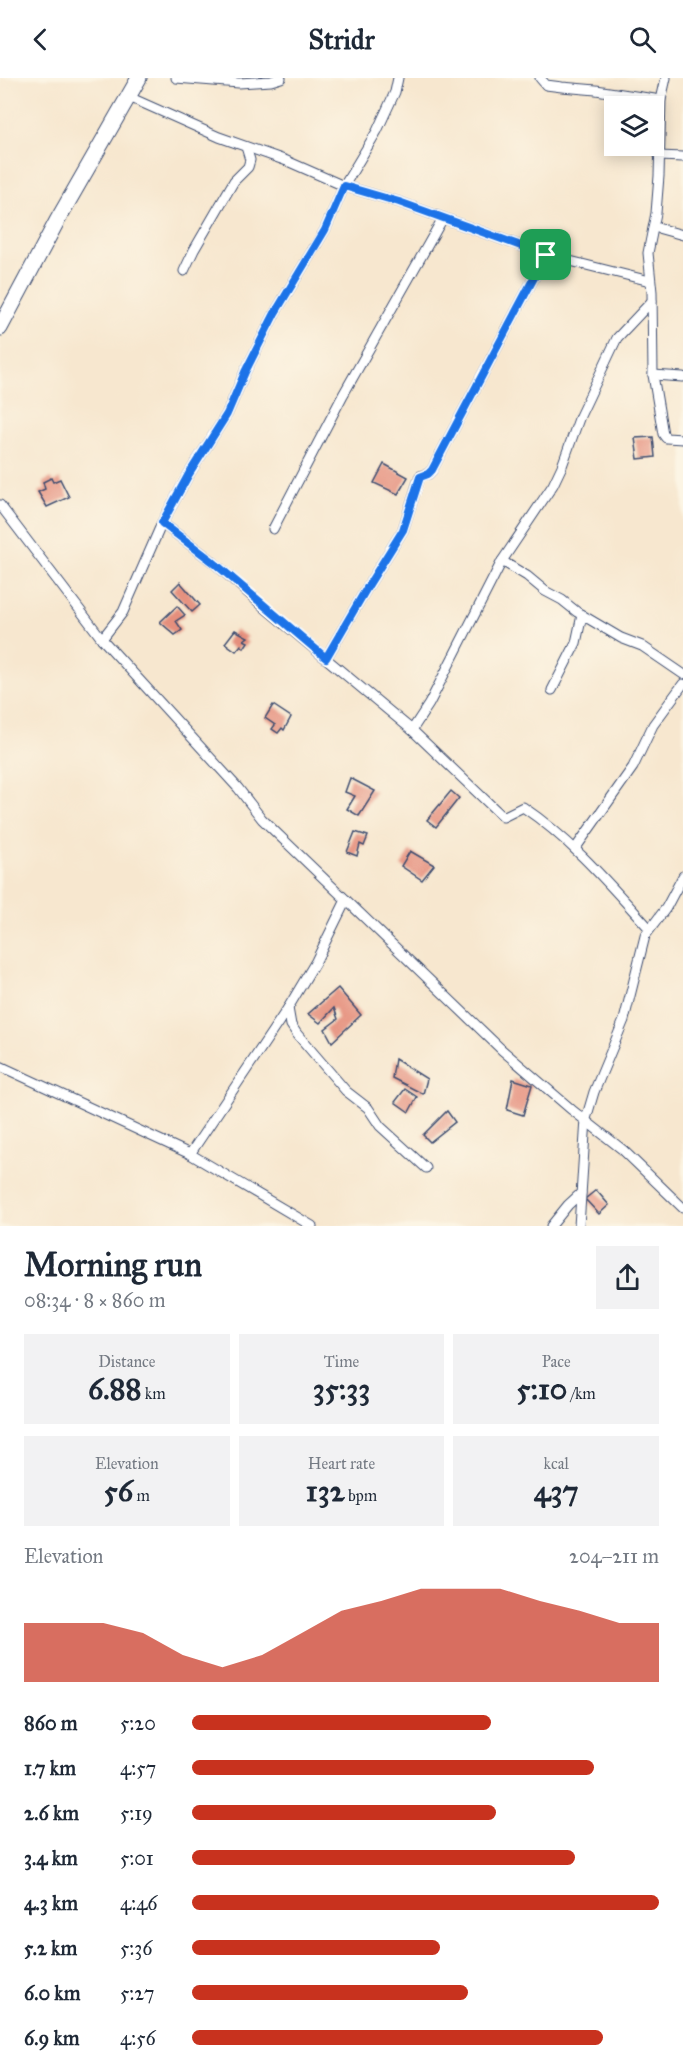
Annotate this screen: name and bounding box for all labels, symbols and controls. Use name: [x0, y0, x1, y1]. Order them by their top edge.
icon: back: [24, 23, 57, 56]
text: Stridr: [308, 23, 375, 56]
icon: search: [626, 23, 659, 56]
map controls: [604, 96, 664, 156]
button: layers: [604, 96, 664, 156]
pin: [520, 229, 571, 280]
icon: arrive: [529, 238, 562, 271]
text: Morning run: [24, 1245, 202, 1285]
button: share: [596, 1246, 659, 1309]
text: 08:34 · 8 × 860 m: [24, 1288, 165, 1312]
text: Distance: [98, 1352, 156, 1371]
text: Time: [324, 1352, 359, 1371]
text: Pace: [542, 1352, 571, 1371]
text: 6.88: [88, 1371, 141, 1407]
text: 35:33: [313, 1371, 370, 1407]
text: 5:10: [517, 1371, 567, 1407]
text: km: [141, 1384, 166, 1403]
text: /km: [567, 1384, 596, 1403]
text: Elevation: [95, 1454, 159, 1473]
text: Heart rate: [308, 1454, 375, 1473]
text: kcal: [544, 1454, 569, 1473]
text: 56: [104, 1473, 133, 1509]
text: 132: [306, 1473, 345, 1509]
text: 437: [534, 1473, 579, 1509]
text: m: [133, 1486, 150, 1505]
text: bpm: [345, 1486, 377, 1505]
text: Elevation: [24, 1544, 103, 1568]
text: 204–211 m: [569, 1544, 659, 1568]
text: 860 m: [24, 1711, 78, 1735]
text: 5:20: [120, 1711, 156, 1735]
text: 1.7 km: [24, 1756, 76, 1780]
text: 4:57: [120, 1756, 156, 1780]
text: 2.6 km: [24, 1801, 79, 1825]
text: 5:19: [120, 1801, 153, 1825]
text: 3.4 km: [24, 1846, 78, 1870]
text: 5:01: [120, 1846, 154, 1870]
text: 4.3 km: [24, 1891, 78, 1915]
text: 4:46: [120, 1891, 158, 1915]
text: 5.2 km: [24, 1936, 77, 1960]
text: 5:36: [120, 1936, 153, 1960]
text: 6.0 km: [24, 1981, 80, 2005]
text: 5:27: [120, 1981, 154, 2005]
text: 6.9 km: [24, 2026, 80, 2050]
text: 4:56: [120, 2026, 156, 2050]

